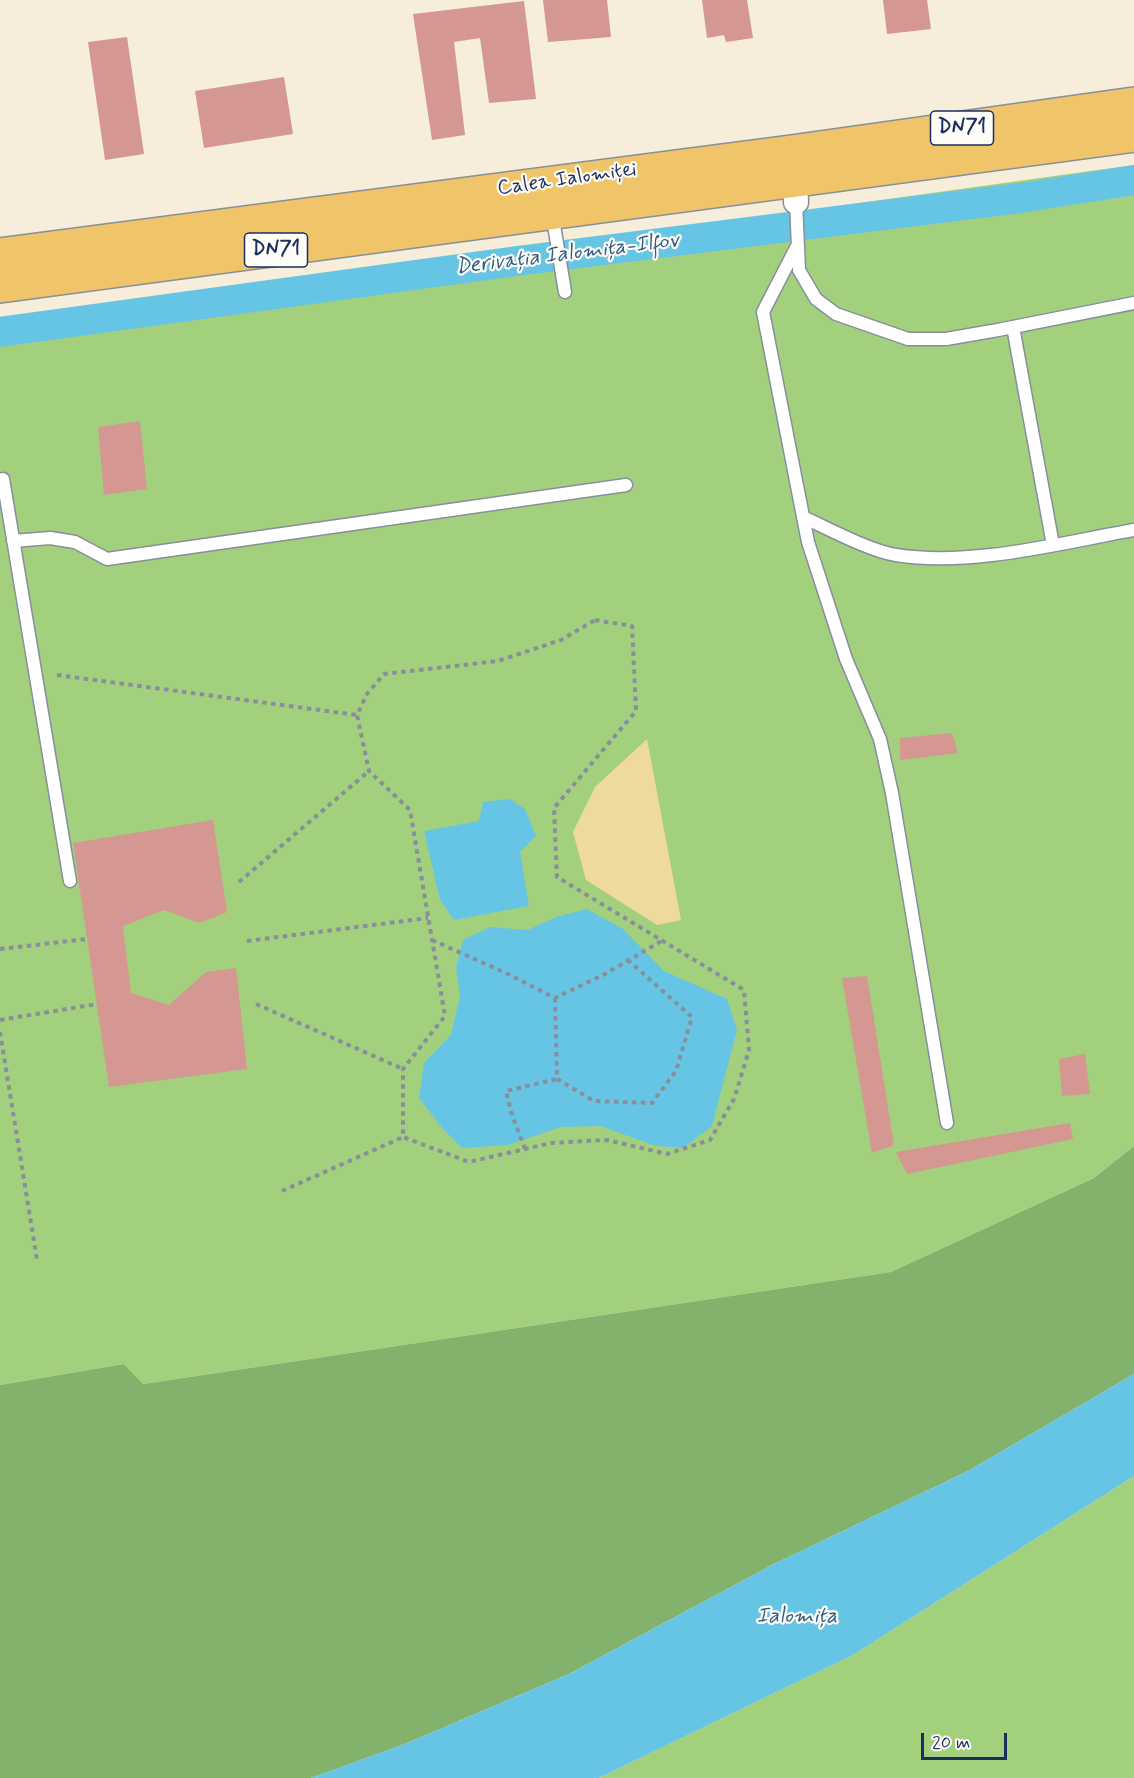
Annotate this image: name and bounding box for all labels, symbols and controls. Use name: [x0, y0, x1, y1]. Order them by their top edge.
road number: DN71: [930, 111, 994, 145]
street label: Calea Ialomiței: [496, 158, 638, 202]
water label: Derivația Ialomița-Ilfov: [454, 228, 680, 282]
road number: DN71: [244, 233, 308, 267]
water label: Ialomița: [757, 1604, 837, 1630]
scale bar: [924, 1721, 1010, 1759]
text: 20 m: [932, 1731, 970, 1755]

